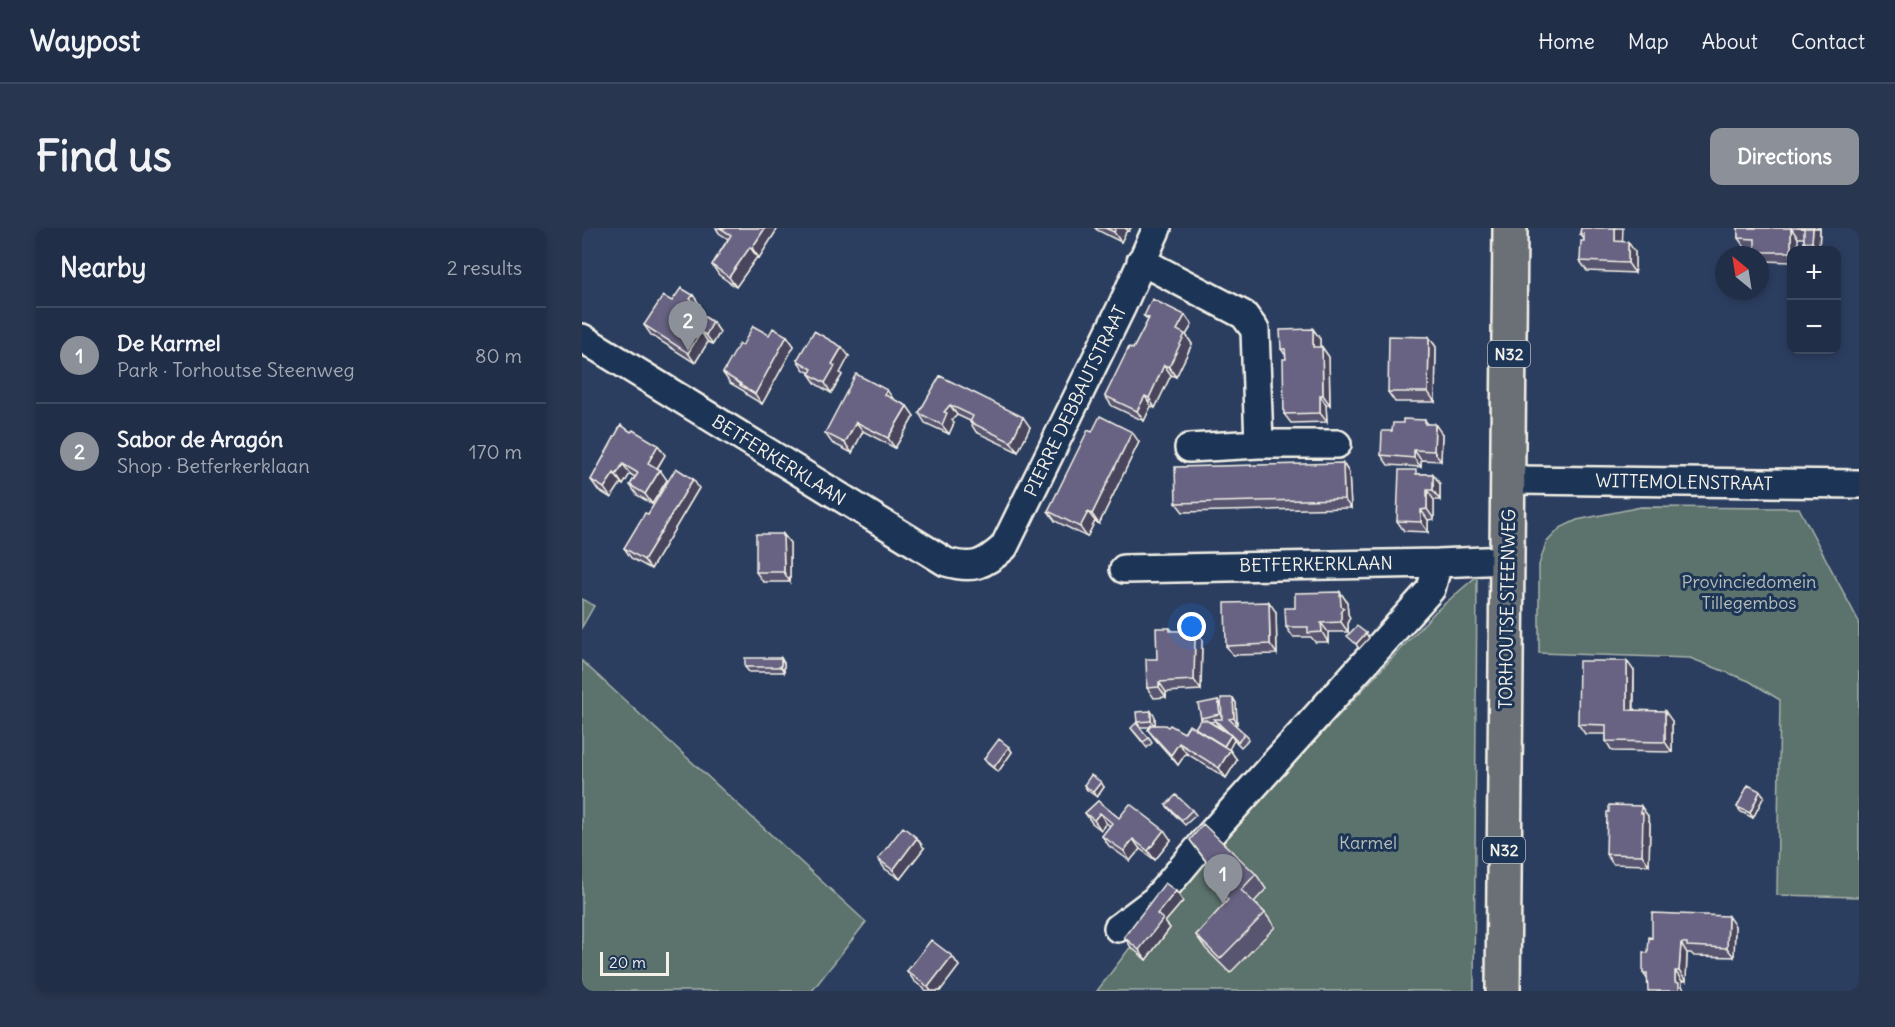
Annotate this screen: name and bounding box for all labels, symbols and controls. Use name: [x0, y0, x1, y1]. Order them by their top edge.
text: Waypost: [30, 23, 140, 59]
text: Home: [1538, 28, 1595, 55]
text: Map: [1628, 28, 1669, 55]
text: About: [1702, 28, 1758, 55]
text: Contact: [1791, 28, 1865, 55]
button: Directions: [1710, 128, 1859, 185]
text: Find us: [36, 130, 172, 182]
north arrow: [1715, 246, 1769, 300]
map controls: [1787, 246, 1841, 354]
button: +: [1787, 246, 1841, 300]
text: Nearby: [60, 251, 146, 284]
text: 2 results: [447, 255, 522, 280]
button: −: [1787, 300, 1841, 354]
pin: 2: [668, 302, 708, 351]
street label: PIERRE DEBBAUTSTRAAT: [1019, 302, 1131, 500]
text: De Karmel: [117, 329, 221, 357]
road number: N32: [1488, 341, 1530, 367]
text: 1: [76, 343, 83, 368]
text: 80 m: [475, 343, 522, 368]
text: Park · Torhoutse Steenweg: [117, 357, 355, 382]
street label: BETFERKERKLAAN: [708, 410, 850, 510]
text: Sabor de Aragón: [117, 425, 283, 453]
text: 2: [74, 439, 85, 464]
text: 170 m: [469, 439, 522, 464]
text: Shop · Betferkerklaan: [117, 453, 310, 478]
street label: WITTEMOLENSTRAAT: [1595, 469, 1773, 495]
street label: TORHOUTSE STEENWEG: [1494, 509, 1520, 709]
street label: BETFERKERKLAAN: [1239, 551, 1393, 577]
park label: Provinciedomein Tillegembos: [1682, 570, 1816, 614]
your location: [1177, 612, 1206, 641]
park label: Karmel: [1339, 831, 1397, 854]
road number: N32: [1483, 837, 1525, 863]
pin: 1: [1204, 854, 1242, 904]
scale bar: [600, 949, 669, 976]
text: 20 m: [609, 952, 646, 972]

